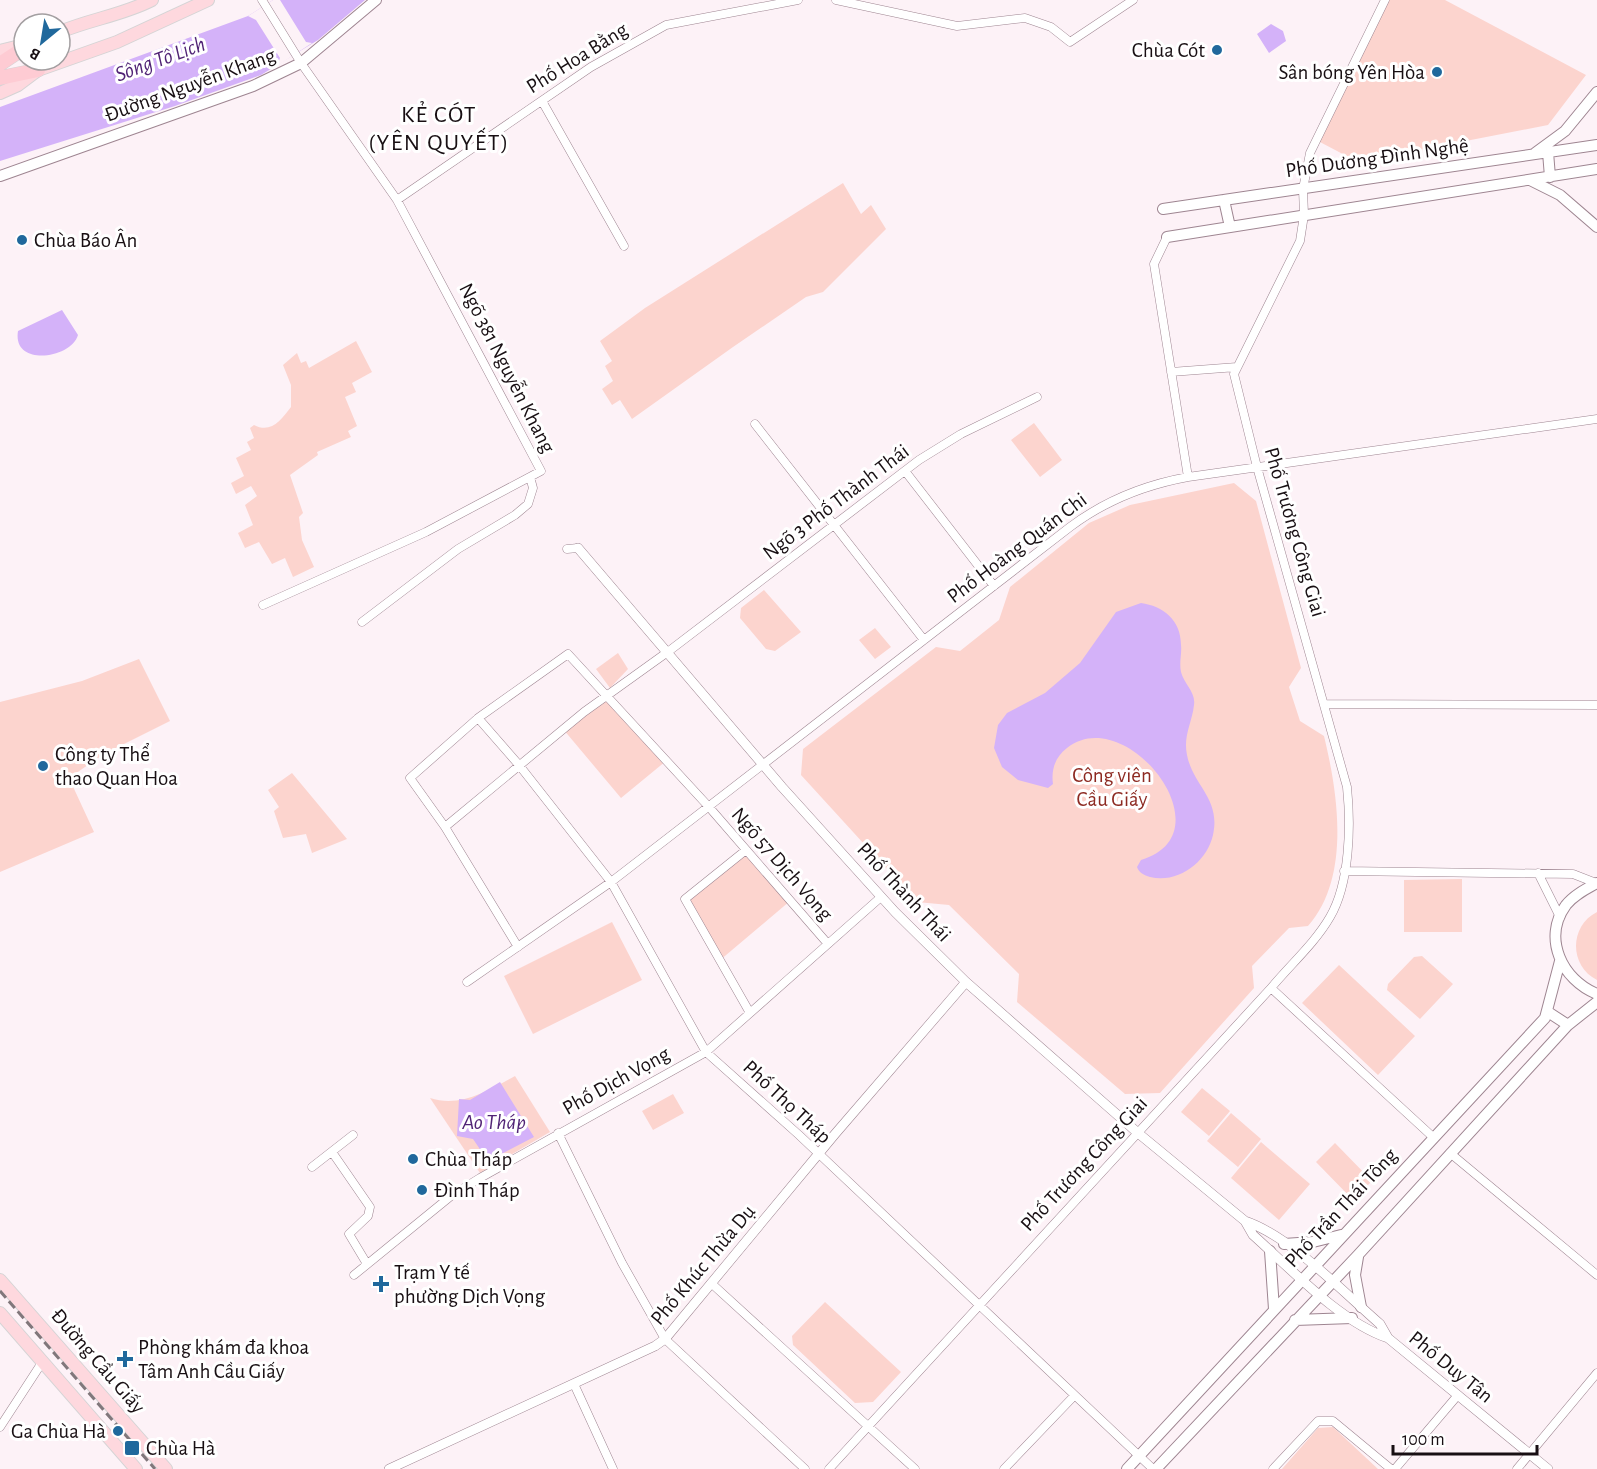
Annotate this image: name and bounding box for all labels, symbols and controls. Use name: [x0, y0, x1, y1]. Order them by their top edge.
north arrow: [12, 12, 72, 72]
street label: Phố Hoa Bằng: [523, 18, 632, 97]
water label: Sông Tô Lịch: [112, 33, 208, 85]
place label: Chùa Cót: [1132, 40, 1205, 61]
street label: Đường Nguyễn Khang: [101, 43, 279, 126]
marker: Chùa Cót: [1210, 43, 1224, 57]
text: B: [27, 45, 43, 63]
place label: Sân bóng Yên Hòa: [1279, 62, 1425, 83]
marker: Sân bóng Yên Hòa: [1430, 65, 1444, 79]
district label: KẺ CÓT (YÊN QUYẾT): [368, 101, 510, 155]
street label: Phố Dương Đình Nghệ: [1284, 135, 1470, 181]
place label: Chùa Báo Ân: [34, 228, 137, 251]
marker: Chùa Báo Ân: [15, 233, 29, 247]
street label: Ngõ 381 Nguyễn Khang: [455, 279, 560, 457]
street label: Ngõ 3 Phố Thành Thái: [759, 440, 913, 564]
street label: Phố Trương Công Giai: [1261, 445, 1329, 619]
street label: Phố Hoàng Quán Chi: [943, 489, 1091, 607]
place label: Công ty Thể thao Quan Hoa: [55, 743, 178, 789]
marker: Công ty Thể thao Quan Hoa: [36, 759, 50, 773]
park label: Công viên Cầu Giấy: [1072, 765, 1152, 810]
street label: Ngõ 57 Dịch Vọng: [727, 804, 837, 925]
street label: Phố Thành Thái: [853, 838, 955, 946]
street label: Phố Dịch Vọng: [559, 1043, 674, 1119]
street label: Phố Thọ Tháp: [739, 1056, 835, 1148]
street label: Phố Trương Công Giai: [1016, 1093, 1152, 1235]
water label: Ao Tháp: [461, 1111, 526, 1134]
street label: Phố Trần Thái Tông: [1281, 1144, 1402, 1272]
place label: Chùa Tháp: [425, 1149, 512, 1170]
marker: Chùa Tháp: [406, 1152, 420, 1166]
place label: Đình Tháp: [434, 1180, 520, 1201]
marker: Đình Tháp: [415, 1183, 429, 1197]
street label: Phố Khúc Thừa Dụ: [647, 1201, 759, 1329]
place label: Trạm Y tế phường Dịch Vọng: [394, 1262, 546, 1307]
marker: Trạm Y tế phường Dịch Vọng: [372, 1275, 390, 1293]
street label: Đường Cầu Giấy: [47, 1305, 149, 1417]
street label: Phố Duy Tân: [1405, 1327, 1497, 1407]
place label: Phòng khám đa khoa Tâm Anh Cầu Giấy: [138, 1337, 310, 1382]
marker: Phòng khám đa khoa Tâm Anh Cầu Giấy: [116, 1350, 134, 1368]
scale bar: [1393, 1418, 1537, 1456]
place label: Ga Chùa Hà: [11, 1421, 106, 1442]
marker: Ga Chùa Hà: [111, 1424, 125, 1438]
text: 100 m: [1402, 1431, 1445, 1449]
place label: Chùa Hà: [146, 1438, 216, 1459]
marker: Chùa Hà: [123, 1439, 141, 1457]

